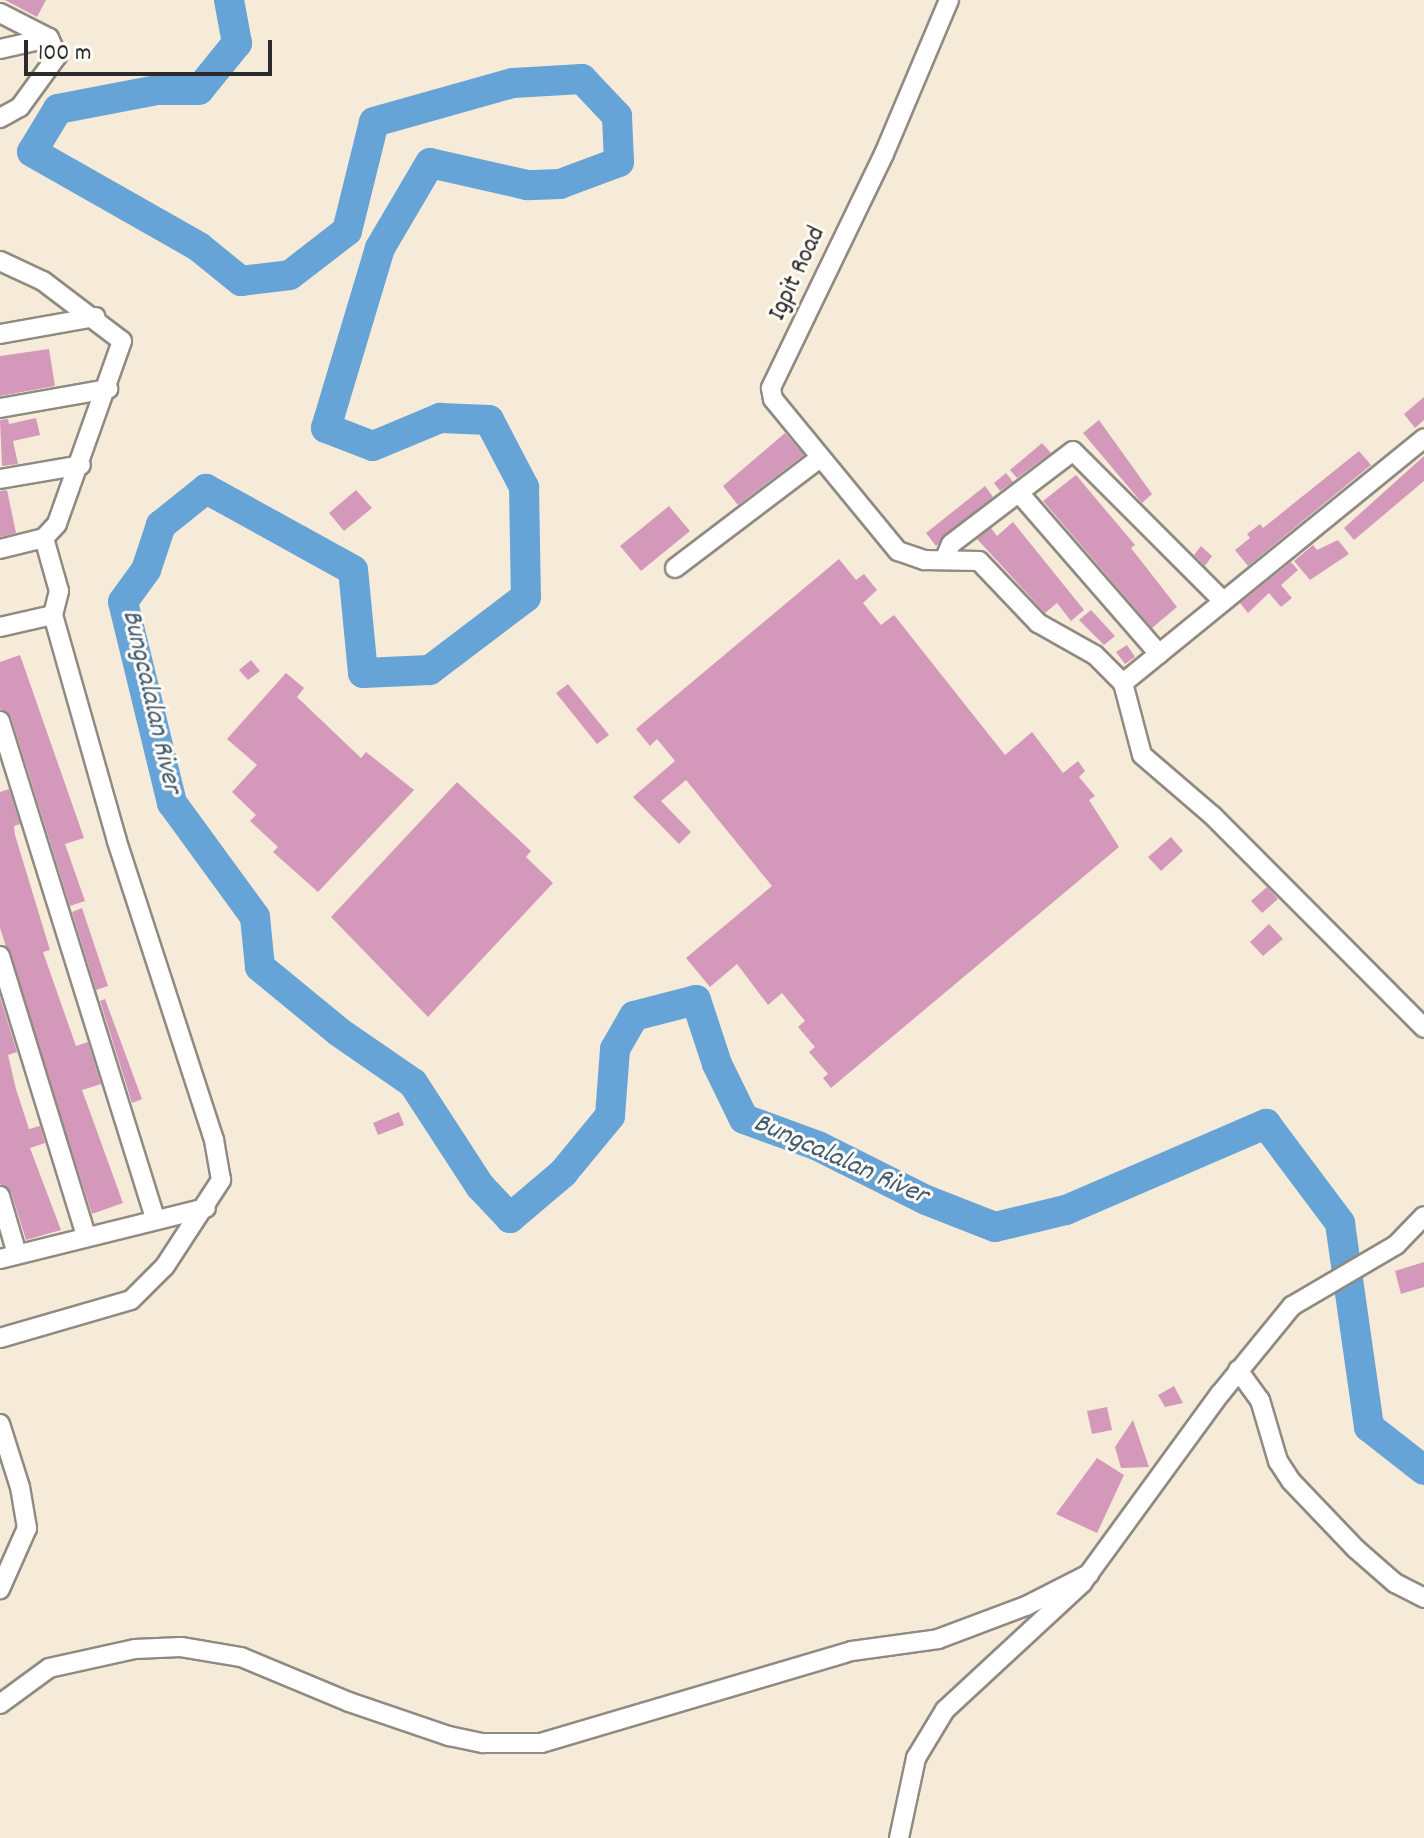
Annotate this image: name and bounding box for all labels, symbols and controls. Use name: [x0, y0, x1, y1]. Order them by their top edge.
scale bar: [28, 24, 276, 74]
text: 100 m: [38, 37, 91, 71]
street label: Igpit Road: [763, 222, 833, 326]
water label: Bungcalalan River: [113, 607, 187, 797]
water label: Bungcalalan River: [748, 1108, 932, 1214]

